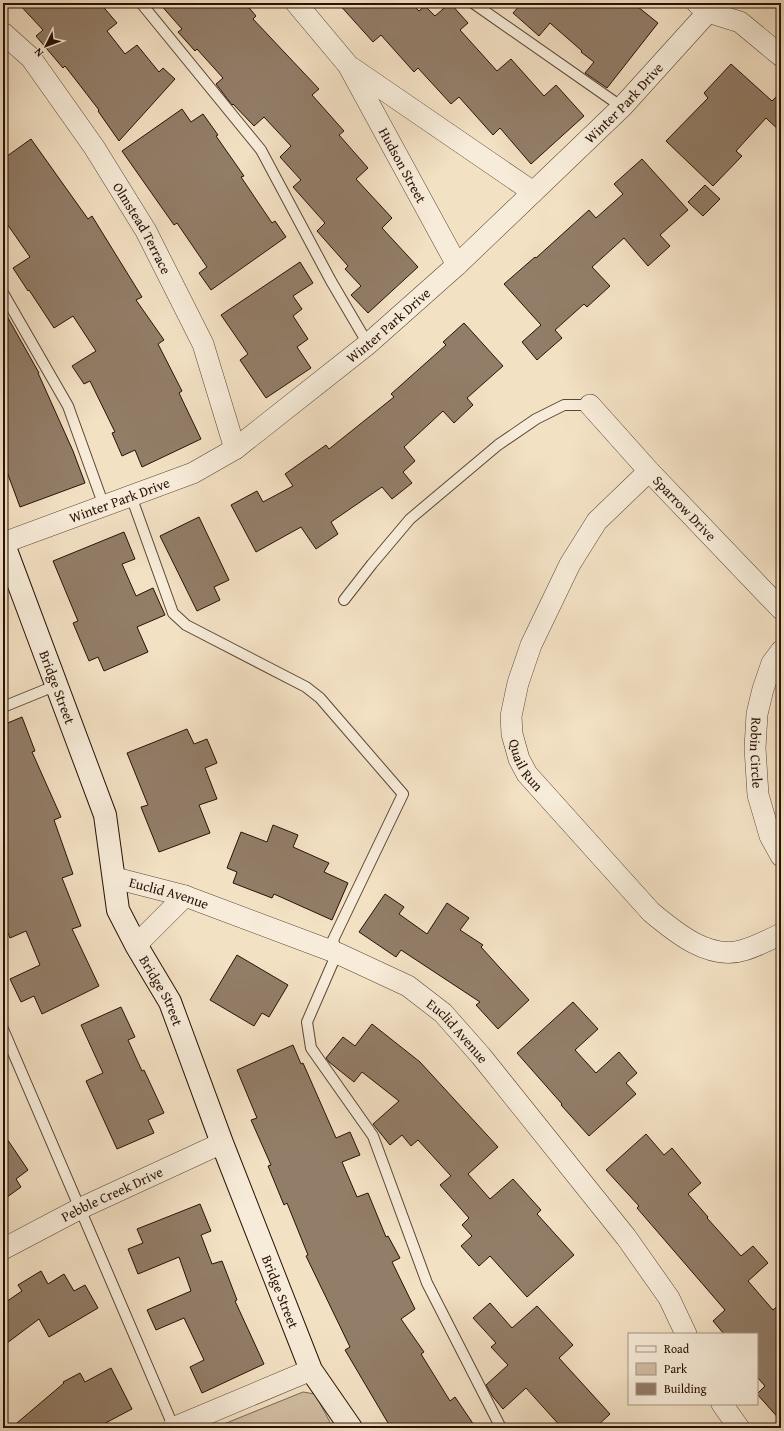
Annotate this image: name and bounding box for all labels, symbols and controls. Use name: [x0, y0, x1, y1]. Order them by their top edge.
north arrow: [26, 26, 66, 66]
text: N: [30, 44, 47, 61]
street label: Winter Park Drive: [580, 58, 668, 148]
street label: Hudson Street: [374, 124, 431, 207]
street label: Olmstead Terrace: [108, 178, 176, 278]
street label: Winter Park Drive: [342, 283, 435, 367]
street label: Sparrow Drive: [648, 471, 721, 546]
street label: Winter Park Drive: [66, 472, 173, 528]
street label: Bridge Street: [34, 648, 80, 727]
street label: Robin Circle: [745, 717, 768, 789]
street label: Quail Run: [504, 737, 548, 796]
street label: Euclid Avenue: [127, 872, 212, 914]
street label: Bridge Street: [134, 952, 188, 1029]
street label: Euclid Avenue: [422, 994, 493, 1068]
street label: Pebble Creek Drive: [58, 1162, 166, 1227]
street label: Bridge Street: [257, 1252, 304, 1331]
legend: [628, 1333, 758, 1405]
text: Road: [664, 1340, 690, 1357]
text: Park: [664, 1360, 688, 1377]
text: Building: [664, 1380, 707, 1397]

